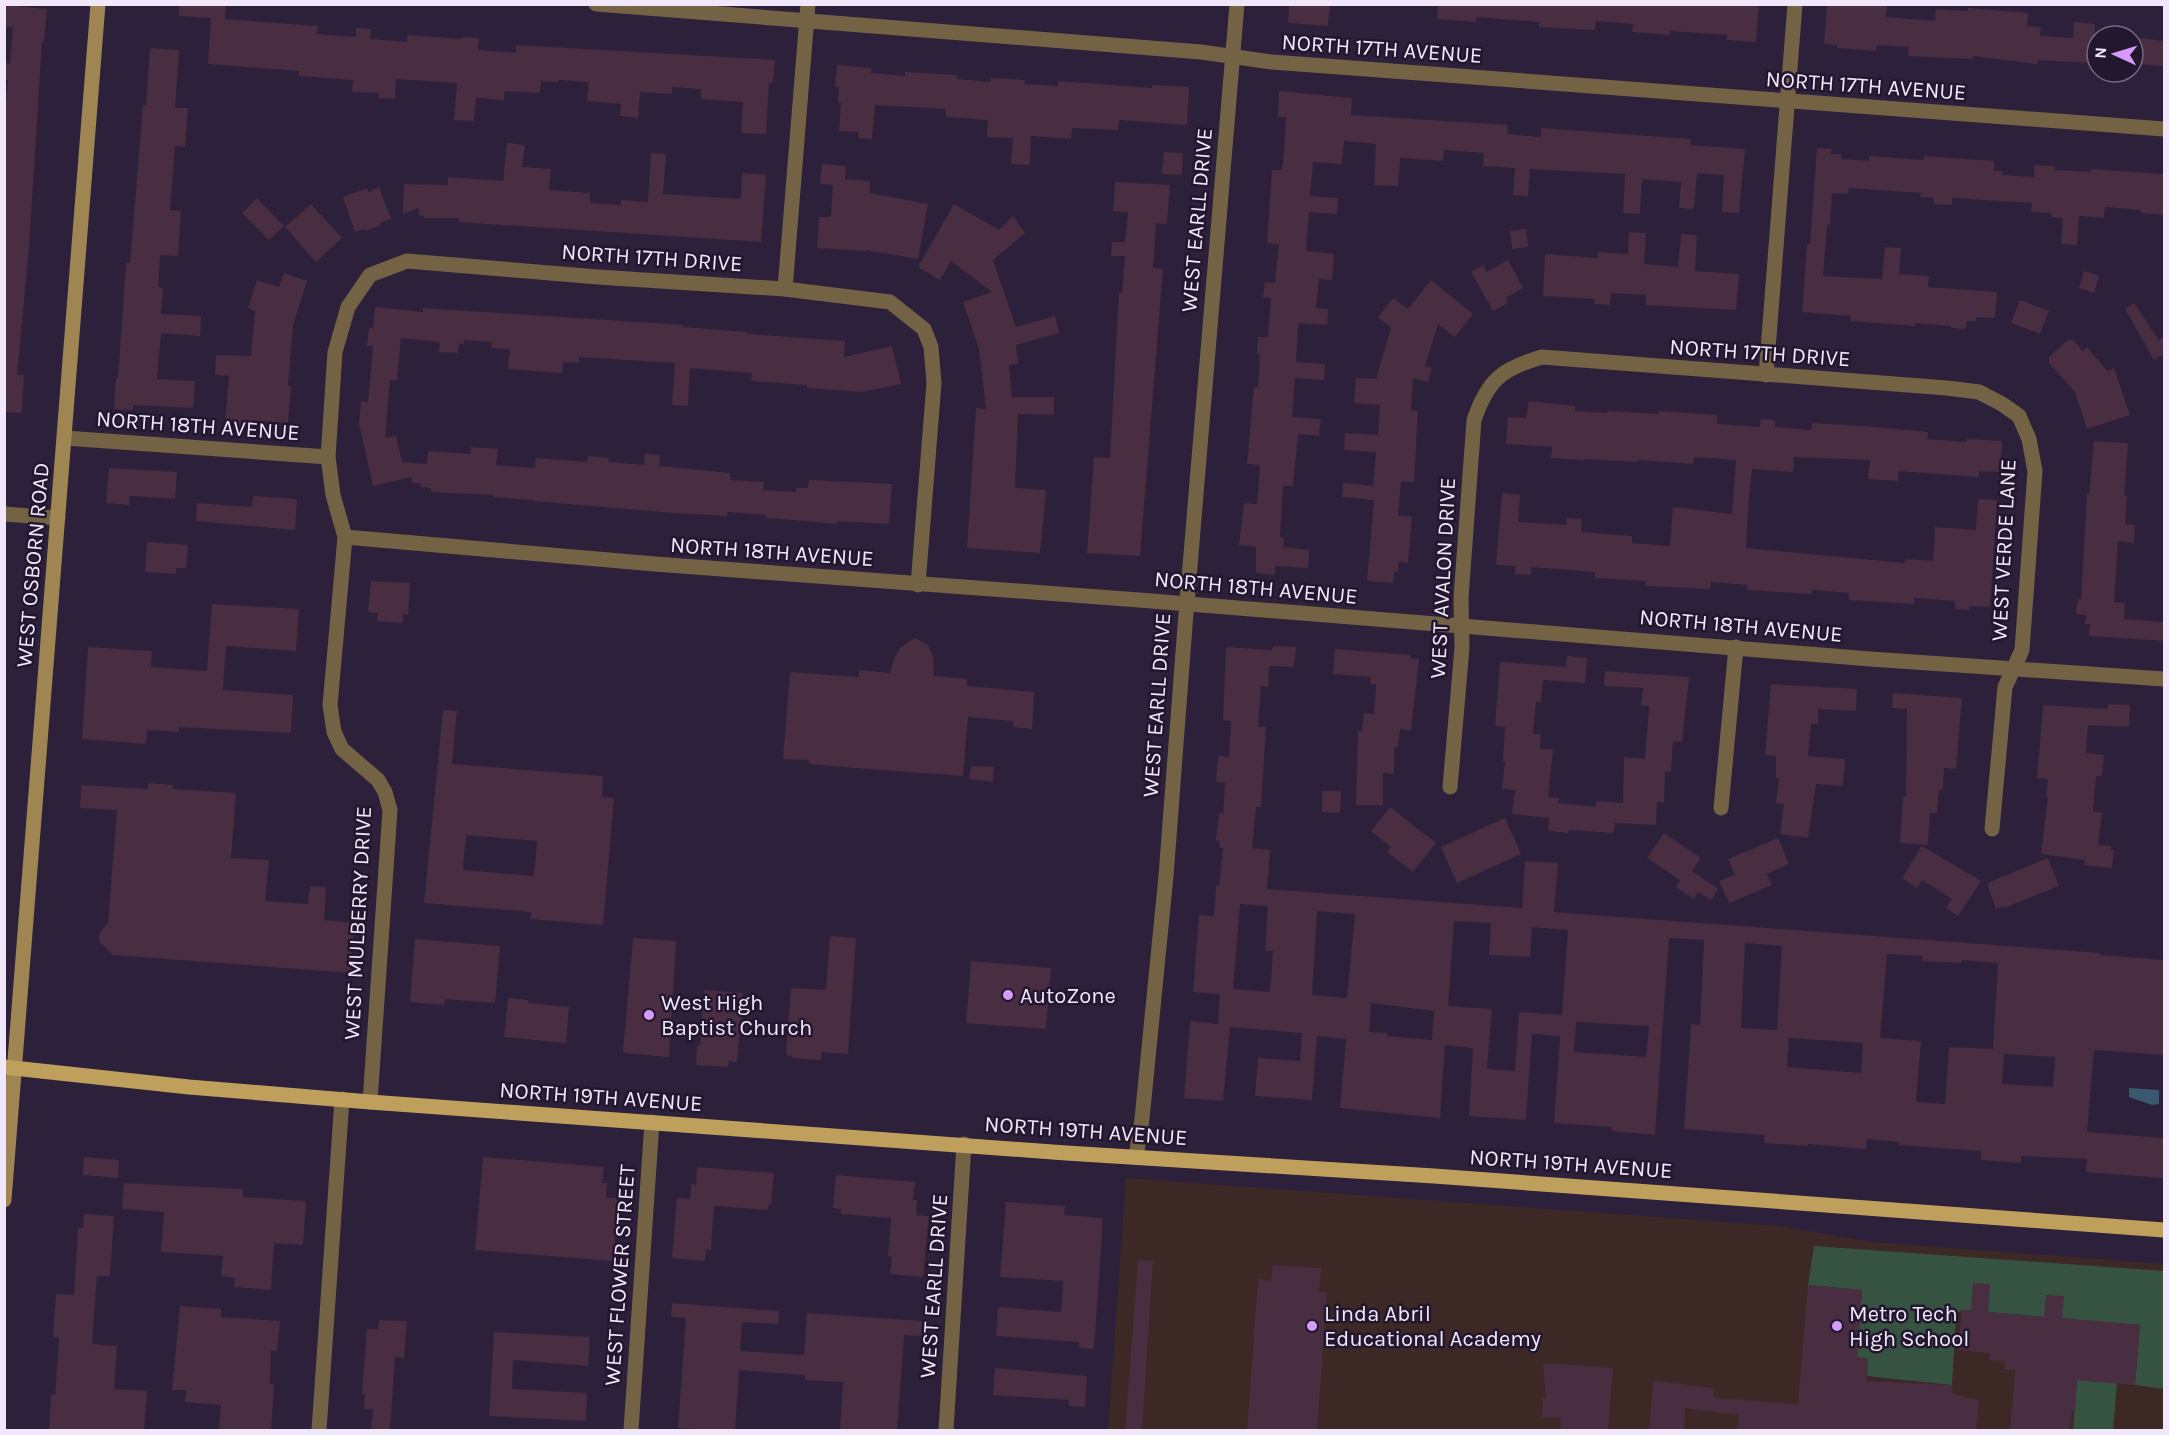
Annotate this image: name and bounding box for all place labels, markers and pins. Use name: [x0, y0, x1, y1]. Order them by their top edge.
place label: AutoZone: [1020, 983, 1116, 1009]
marker: AutoZone: [1001, 988, 1015, 1002]
place label: West High Baptist Church: [661, 990, 812, 1041]
marker: West High Baptist Church: [642, 1008, 656, 1022]
place label: Linda Abril Educational Academy: [1324, 1301, 1541, 1352]
place label: Metro Tech High School: [1849, 1301, 1969, 1352]
marker: Linda Abril Educational Academy: [1305, 1319, 1319, 1333]
marker: Metro Tech High School: [1830, 1319, 1844, 1333]

